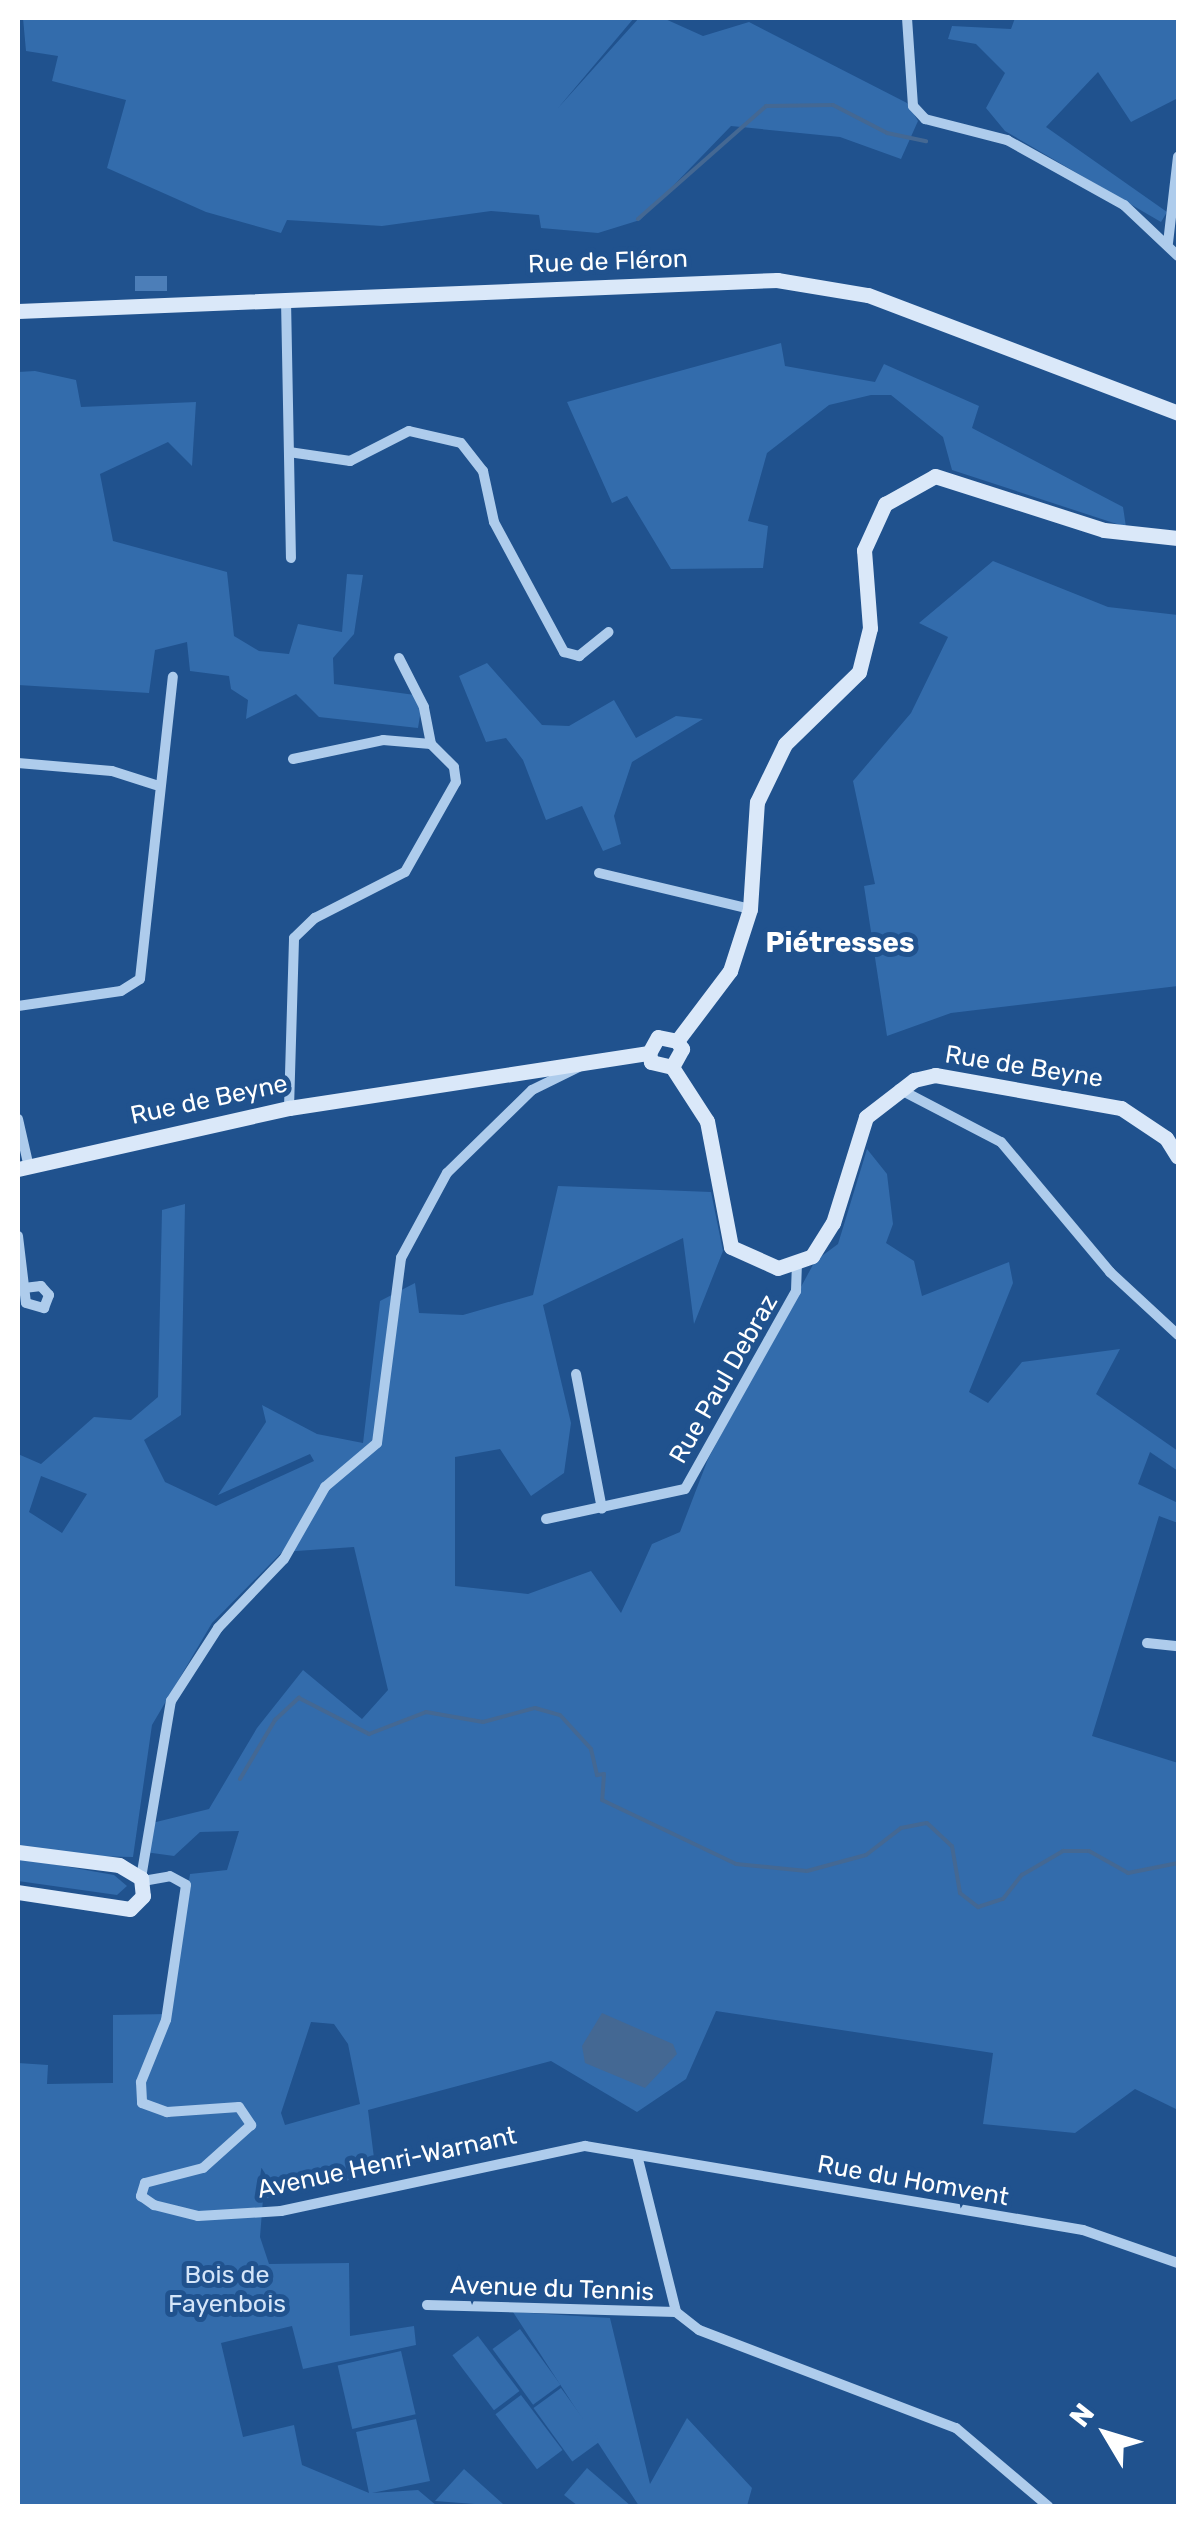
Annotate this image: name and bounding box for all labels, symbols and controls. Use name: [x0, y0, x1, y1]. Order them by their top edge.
street label: Rue de Fléron: [528, 244, 688, 280]
district label: Piétresses: [766, 926, 914, 960]
street label: Rue de Beyne: [943, 1040, 1105, 1094]
street label: Rue de Beyne: [128, 1069, 290, 1131]
street label: Rue Paul Debraz: [663, 1289, 785, 1469]
street label: Avenue Henri-Warnant: [255, 2121, 519, 2205]
street label: Rue du Homvent: [815, 2149, 1011, 2213]
park label: Bois de Fayenbois: [168, 2261, 286, 2320]
street label: Avenue du Tennis: [449, 2270, 655, 2308]
north arrow: [1056, 2384, 1156, 2484]
text: N: [1063, 2397, 1101, 2433]

